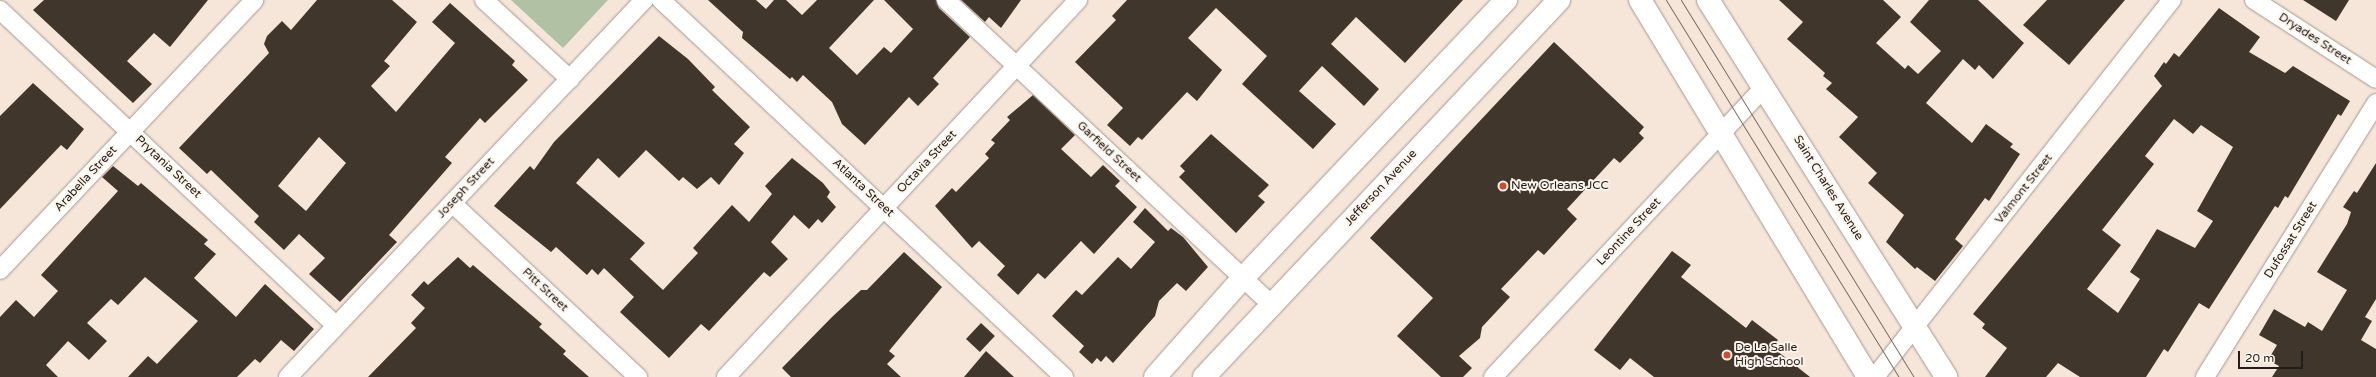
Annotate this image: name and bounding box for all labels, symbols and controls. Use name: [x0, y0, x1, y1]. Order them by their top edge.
street label: Dryades Street: [2276, 10, 2354, 68]
street label: Garfield Street: [1074, 118, 1144, 186]
street label: Octavia Street: [894, 128, 960, 196]
street label: Prytania Street: [132, 133, 204, 201]
street label: Saint Charles Avenue: [1790, 133, 1866, 243]
street label: Arabella Street: [52, 143, 120, 215]
street label: Jefferson Avenue: [1342, 147, 1420, 229]
street label: Valmont Street: [1992, 151, 2056, 227]
street label: Joseph Street: [434, 155, 498, 221]
street label: Atlanta Street: [829, 156, 897, 220]
place label: New Orleans JCC: [1511, 179, 1609, 193]
marker: New Orleans JCC: [1498, 181, 1508, 191]
street label: Leontine Street: [1594, 195, 1664, 269]
street label: Dufossat Street: [2262, 199, 2320, 281]
street label: Pitt Street: [519, 265, 571, 315]
place label: De La Salle High School: [1735, 341, 1804, 369]
scale bar: [2240, 343, 2305, 369]
marker: De La Salle High School: [1722, 350, 1732, 360]
text: 20 m: [2245, 351, 2274, 365]

